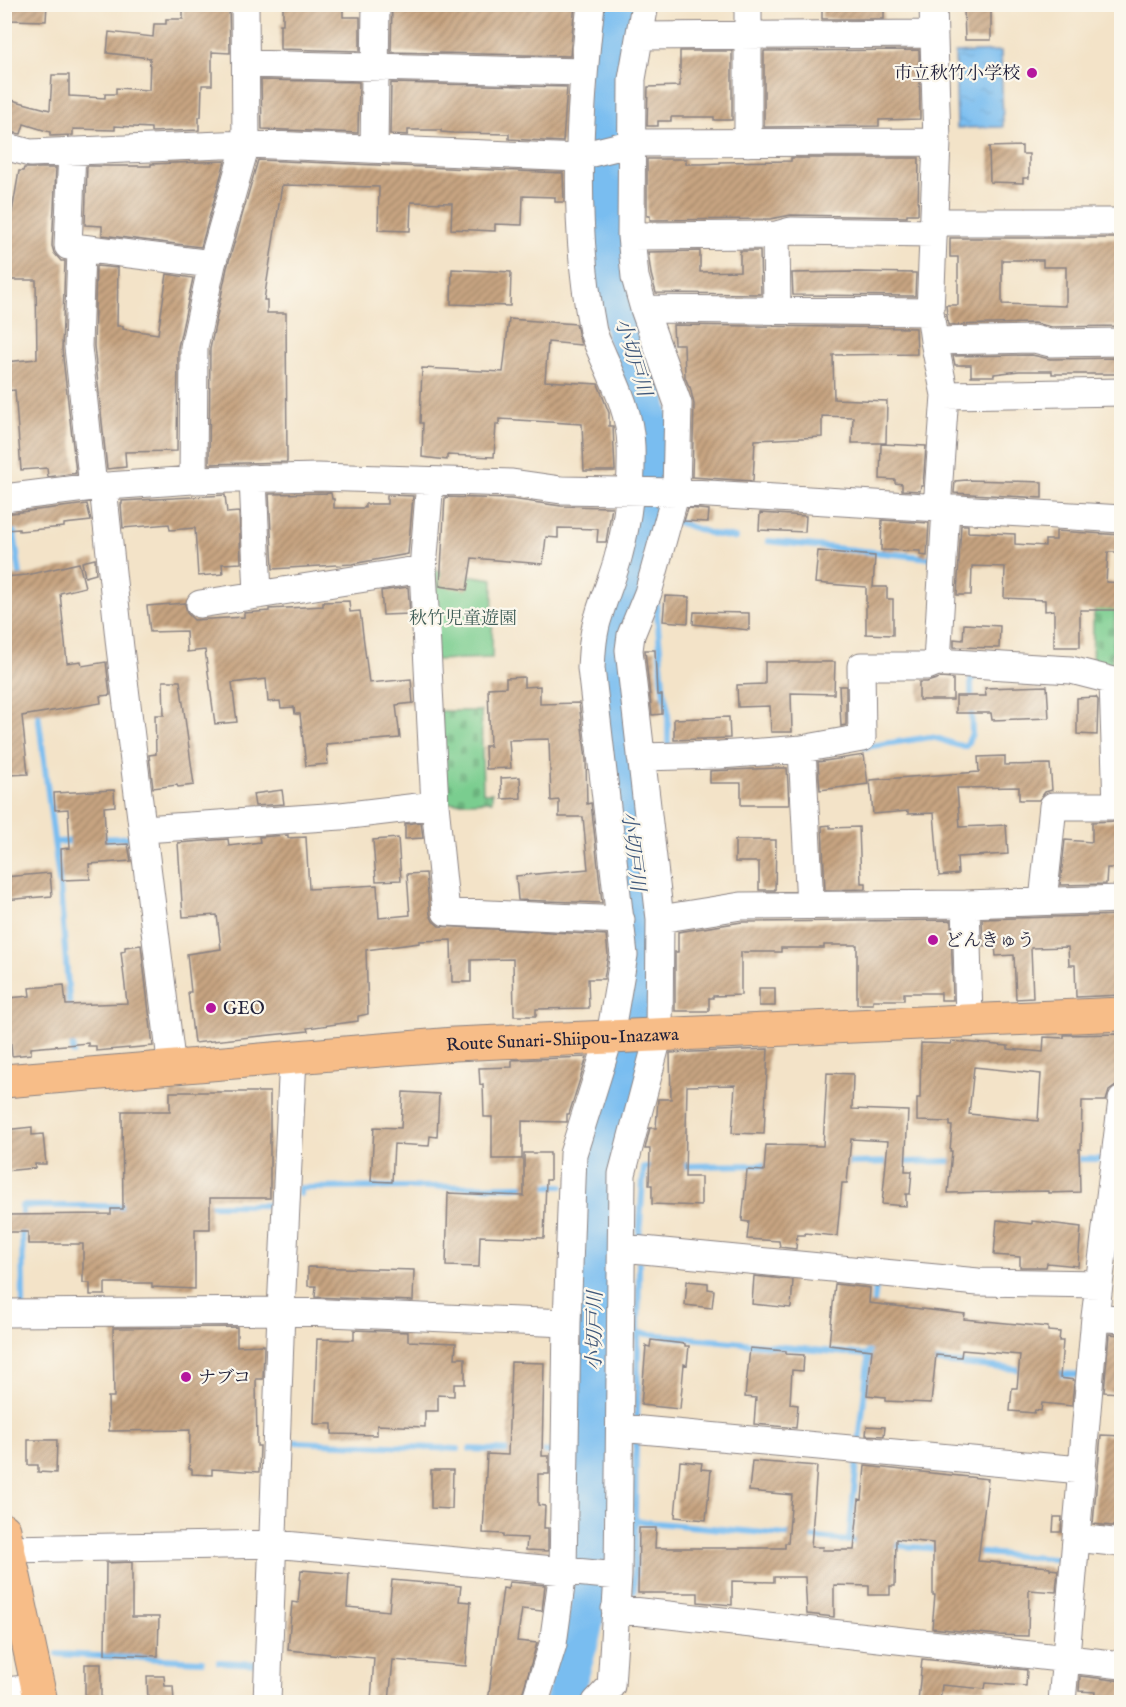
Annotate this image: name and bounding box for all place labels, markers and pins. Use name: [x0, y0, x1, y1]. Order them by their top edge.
place label: 市立秋竹小学校: [894, 63, 1020, 86]
marker: 市立秋竹小学校: [1025, 66, 1039, 80]
place label: どんきゅう: [945, 930, 1035, 953]
marker: どんきゅう: [926, 933, 940, 947]
place label: GEO: [223, 998, 265, 1021]
marker: GEO: [204, 1001, 218, 1015]
place label: ナブコ: [198, 1367, 251, 1390]
marker: ナブコ: [179, 1370, 193, 1384]

